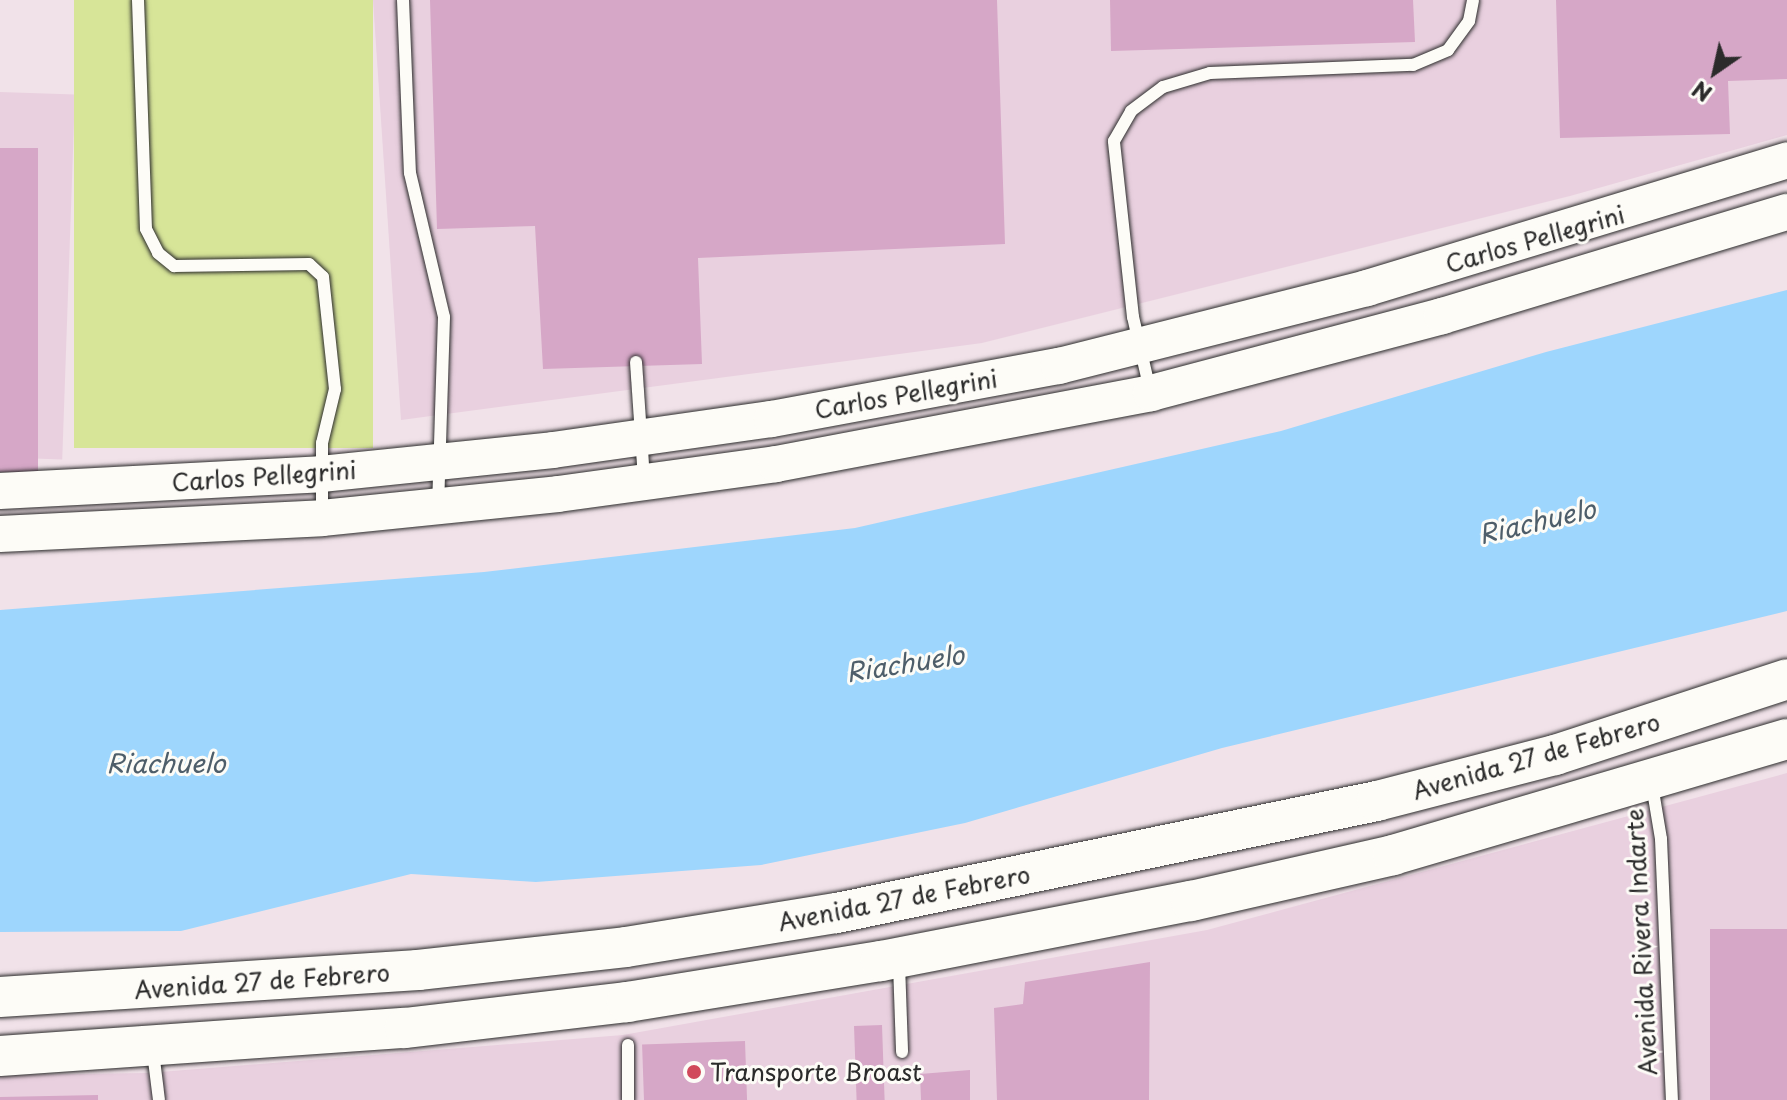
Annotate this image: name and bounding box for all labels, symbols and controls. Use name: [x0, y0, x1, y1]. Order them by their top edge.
north arrow: [1675, 32, 1755, 112]
text: N: [1685, 74, 1718, 111]
street label: Carlos Pellegrini: [1442, 200, 1628, 278]
street label: Carlos Pellegrini: [812, 364, 1000, 424]
street label: Carlos Pellegrini: [171, 455, 357, 497]
water label: Riachuelo: [1476, 492, 1598, 550]
water label: Riachuelo: [844, 638, 966, 688]
street label: Avenida 27 de Febrero: [1408, 707, 1664, 805]
water label: Riachuelo: [107, 747, 225, 779]
street label: Avenida Rivera Indarte: [1620, 809, 1662, 1075]
street label: Avenida 27 de Febrero: [775, 859, 1033, 937]
street label: Avenida 27 de Febrero: [133, 958, 391, 1004]
place label: Transporte Broast: [710, 1058, 921, 1086]
marker: Transporte Broast: [685, 1063, 703, 1081]

